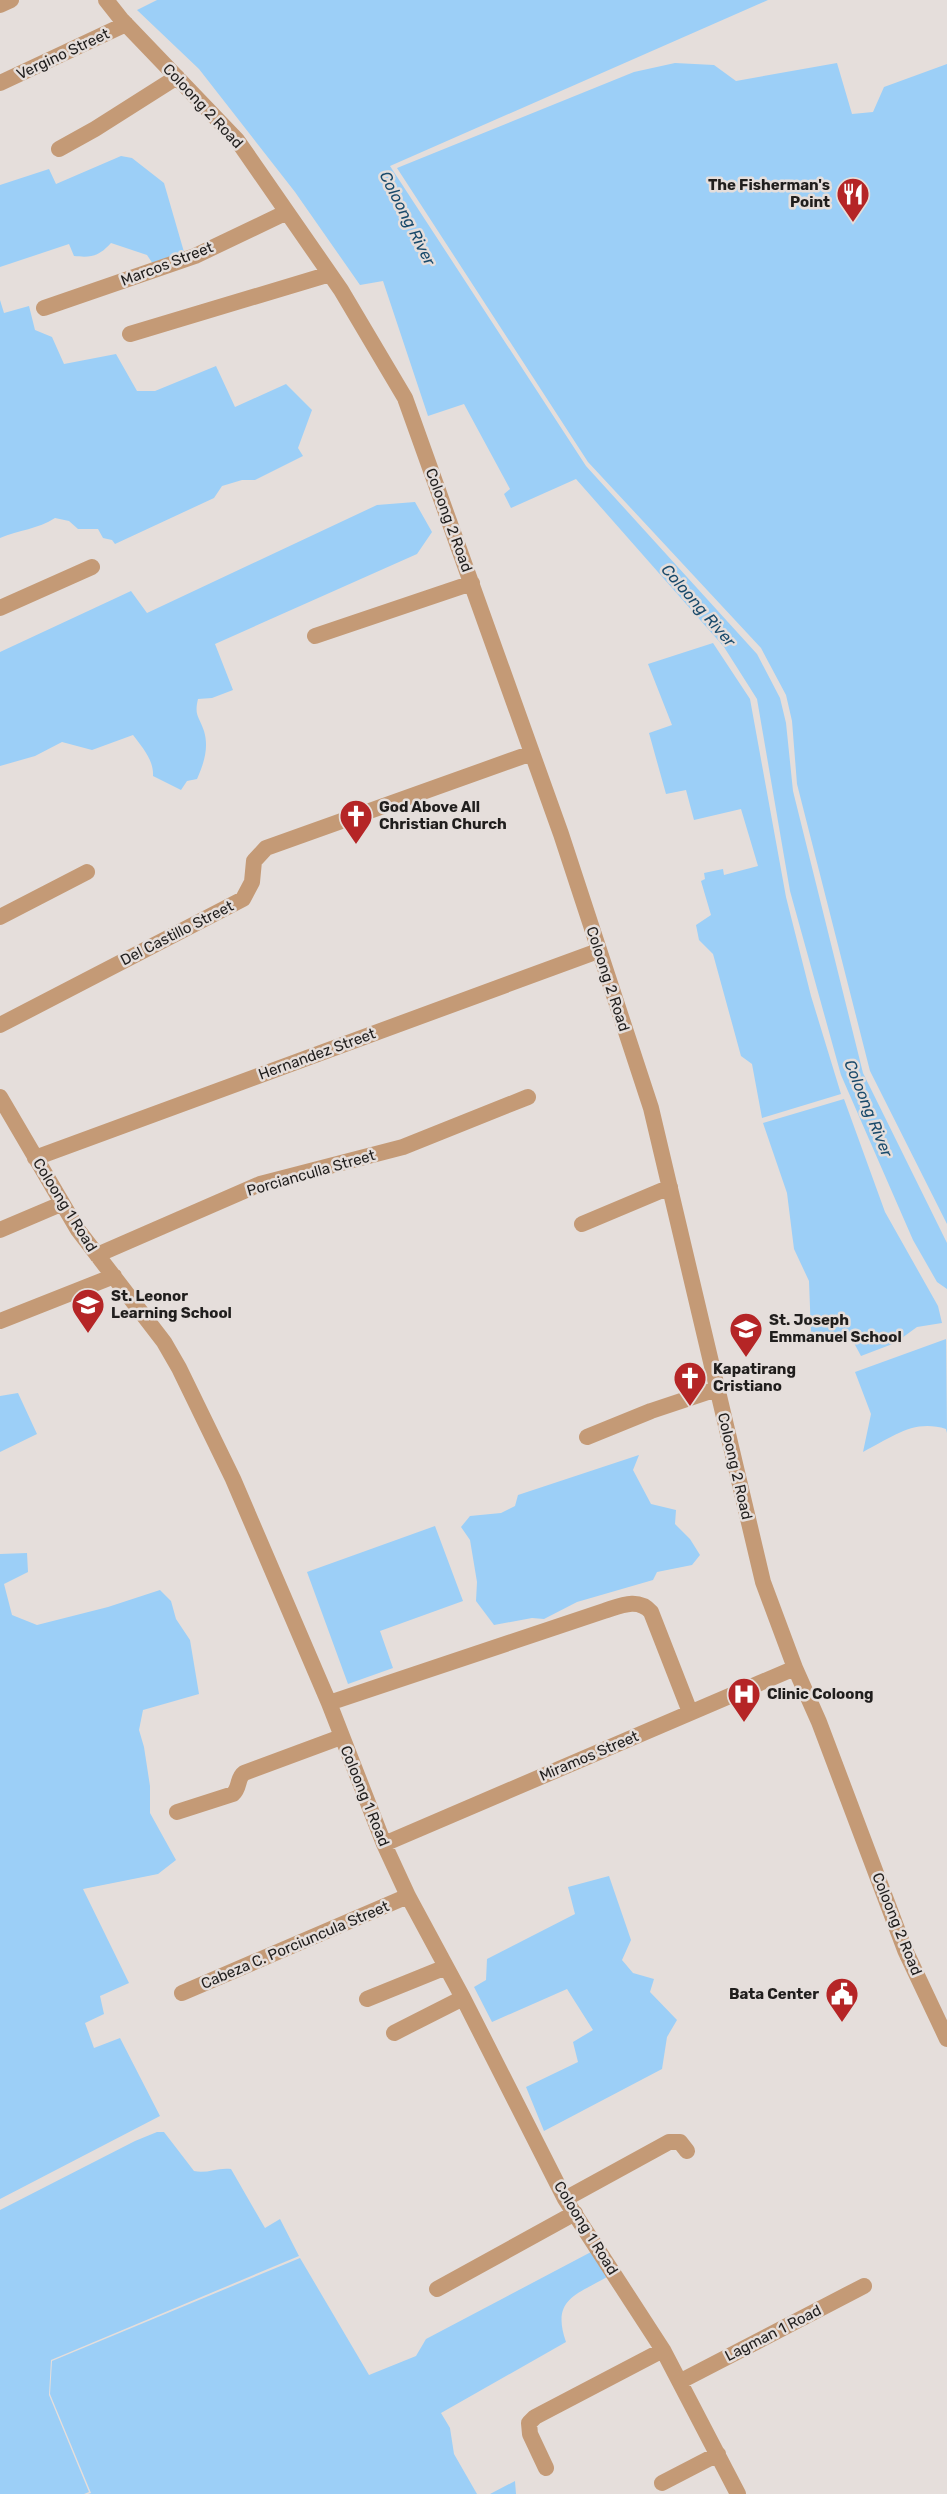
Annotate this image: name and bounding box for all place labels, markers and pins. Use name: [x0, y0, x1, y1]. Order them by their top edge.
place label: The Fisherman's Point: [708, 176, 830, 211]
restaurant icon: The Fisherman's Point: [835, 176, 871, 223]
church icon: God Above All Christian Church: [338, 798, 374, 845]
place label: God Above All Christian Church: [379, 798, 507, 833]
school or university icon: St. Leonor Learning School: [70, 1287, 106, 1334]
place label: St. Leonor Learning School: [111, 1287, 232, 1322]
school or university icon: St. Joseph Emmanuel School: [728, 1311, 764, 1358]
place label: St. Joseph Emmanuel School: [769, 1311, 902, 1346]
church icon: Kapatirang Cristiano: [672, 1360, 708, 1407]
place label: Kapatirang Cristiano: [713, 1360, 796, 1395]
hospital icon: Clinic Coloong: [726, 1676, 762, 1723]
place label: Clinic Coloong: [767, 1685, 874, 1703]
public building icon: Bata Center: [824, 1976, 860, 2023]
place label: Bata Center: [729, 1985, 819, 2003]

